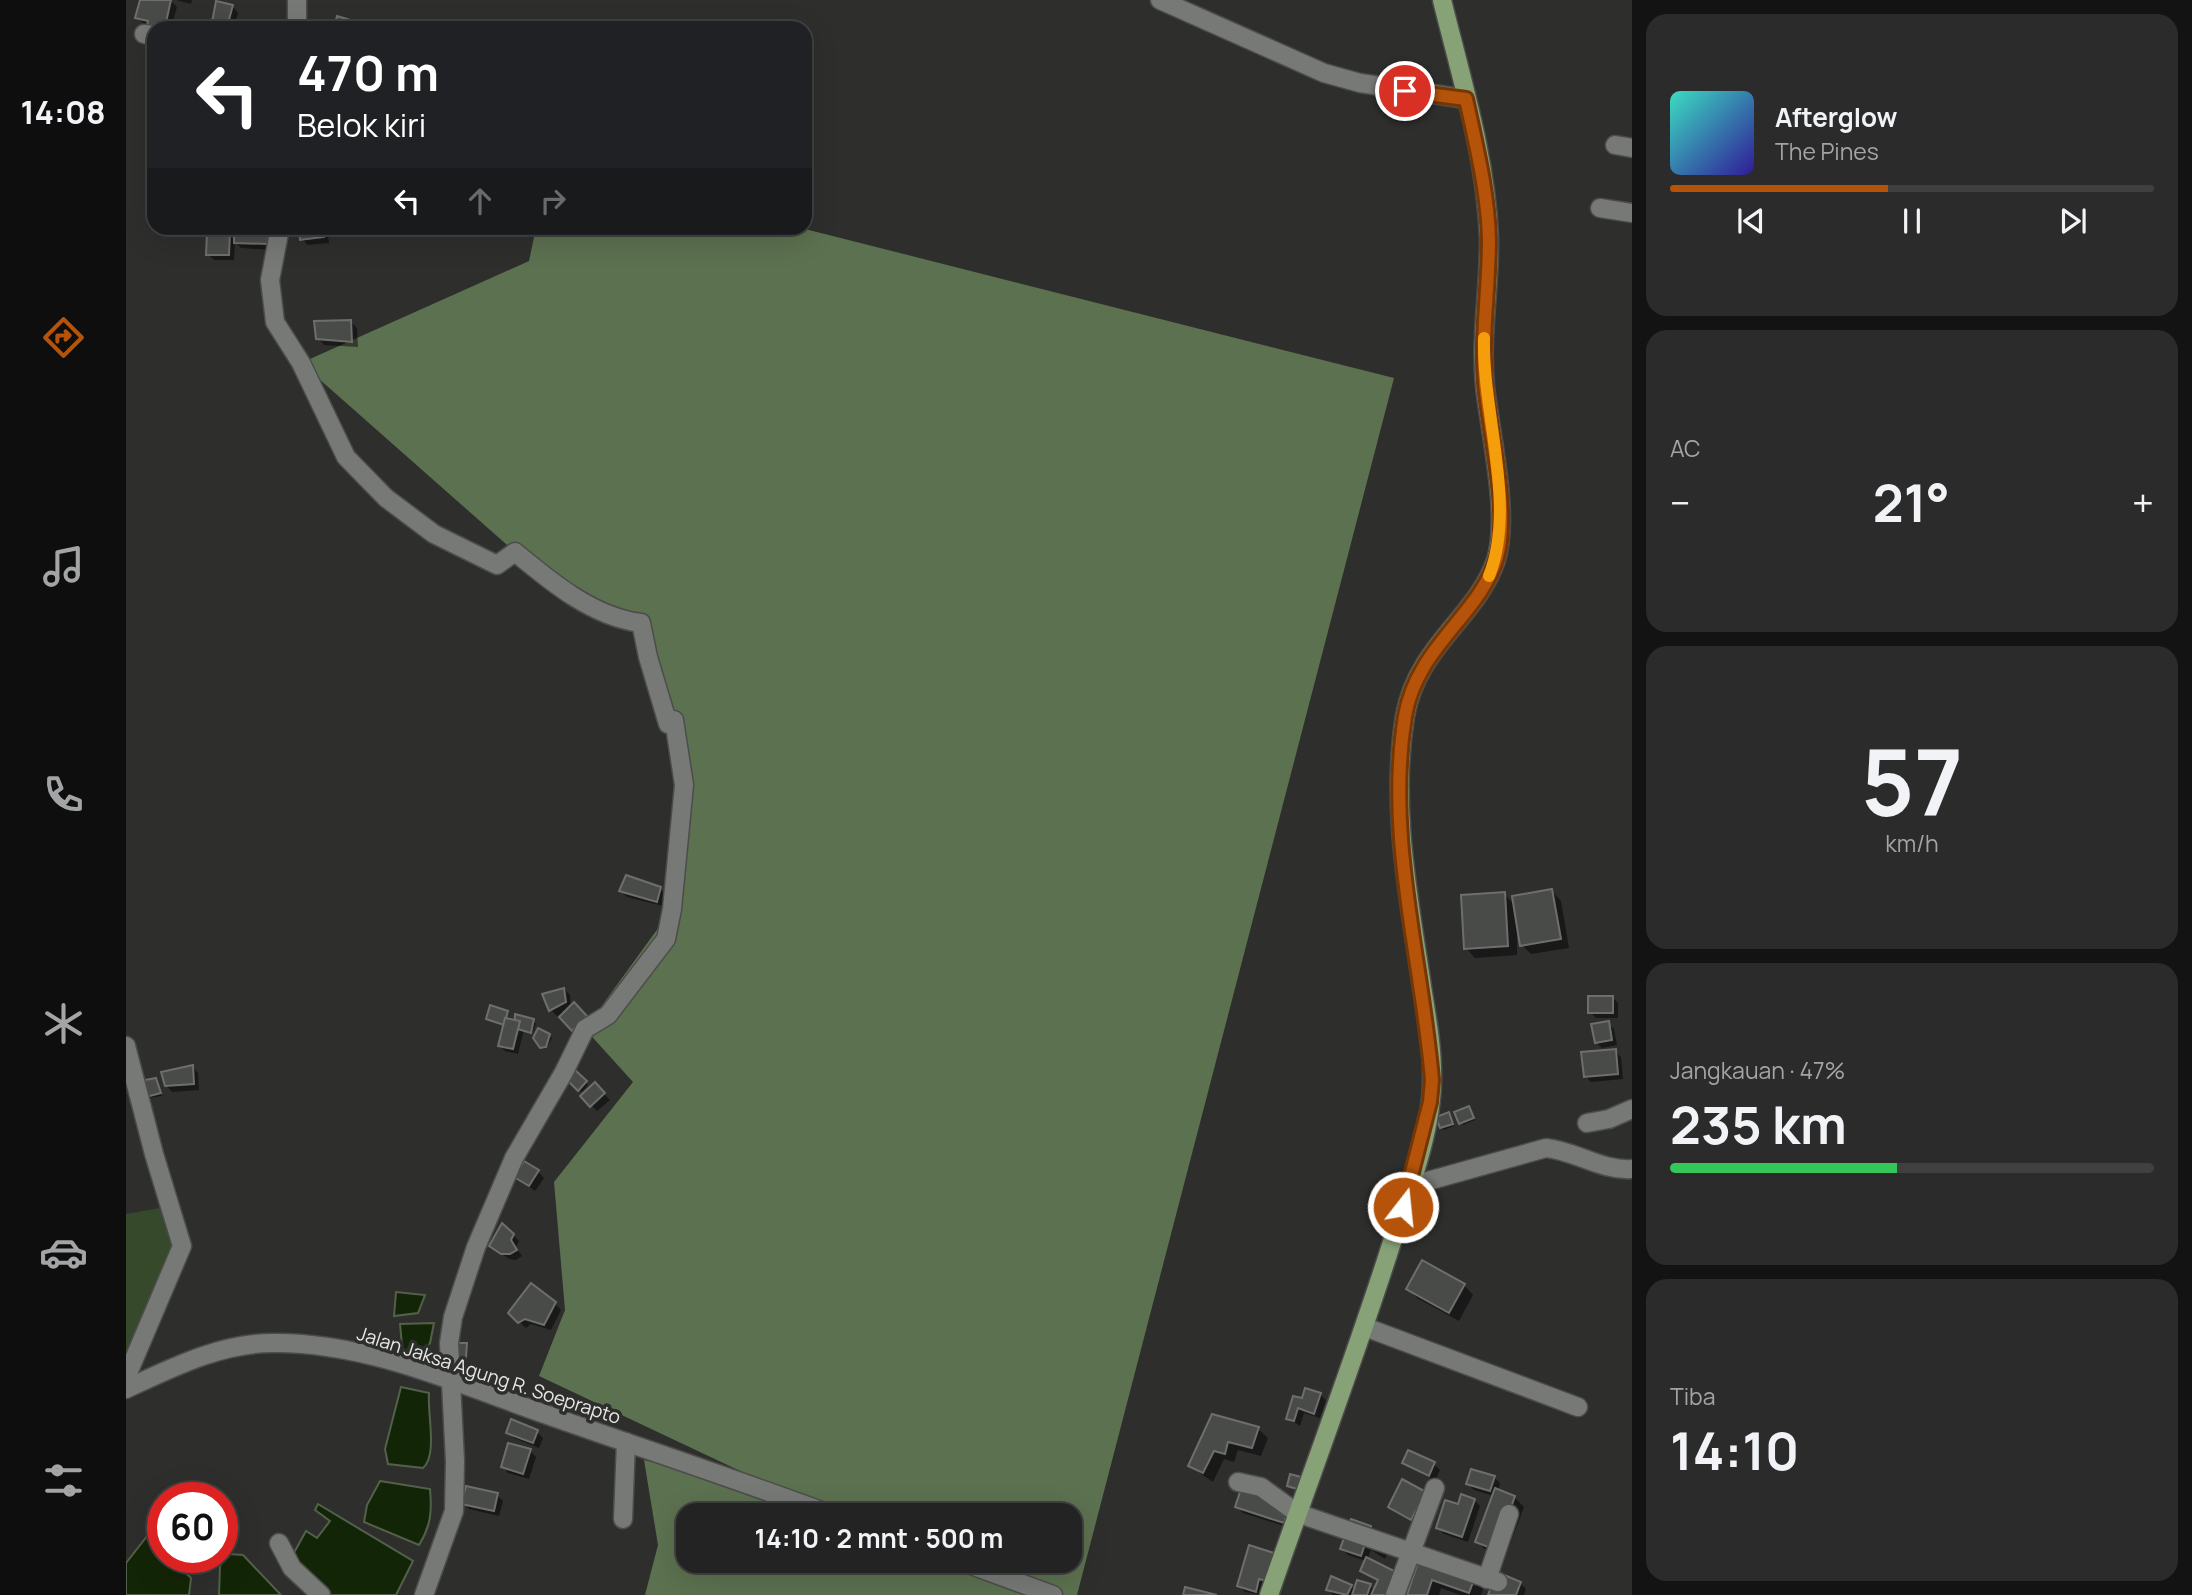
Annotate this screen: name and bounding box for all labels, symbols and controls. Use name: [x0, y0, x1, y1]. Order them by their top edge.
text: 470 m: [297, 39, 439, 106]
icon: left: [182, 49, 273, 140]
pin: [1375, 61, 1435, 121]
icon: arrive: [1386, 72, 1424, 110]
text: 14:08: [20, 90, 106, 134]
text: Afterglow: [1775, 99, 1897, 135]
text: Belok kiri: [297, 103, 426, 147]
text: The Pines: [1775, 135, 1879, 167]
icon: left: [388, 182, 426, 220]
icon: ahead: [461, 182, 499, 220]
icon: right: [534, 182, 572, 220]
icon: previous: [1732, 202, 1770, 240]
icon: pause: [1893, 202, 1931, 240]
icon: next: [2054, 202, 2092, 240]
icon: directions: [39, 313, 88, 362]
text: AC: [1670, 432, 1701, 464]
text: 21°: [1873, 467, 1950, 538]
text: −: [1670, 476, 1691, 528]
text: +: [2132, 476, 2154, 528]
icon: music: [39, 542, 88, 591]
text: 57: [1861, 719, 1963, 843]
icon: phone: [39, 770, 88, 819]
text: km/h: [1885, 827, 1939, 859]
icon: climate: [39, 999, 88, 1048]
text: Jangkauan · 47%: [1670, 1054, 1845, 1086]
text: 235 km: [1670, 1089, 1847, 1160]
position arrow: [1366, 1170, 1440, 1244]
icon: car: [39, 1228, 88, 1277]
street label: Jalan Jaksa Agung R. Soeprapto: [354, 1320, 624, 1430]
text: Tiba: [1670, 1380, 1715, 1412]
text: 14:10: [1670, 1415, 1799, 1486]
icon: filters: [39, 1456, 88, 1505]
speed limit sign: 60: [147, 1482, 238, 1573]
text: 14:10 · 2 mnt · 500 m: [755, 1520, 1003, 1556]

